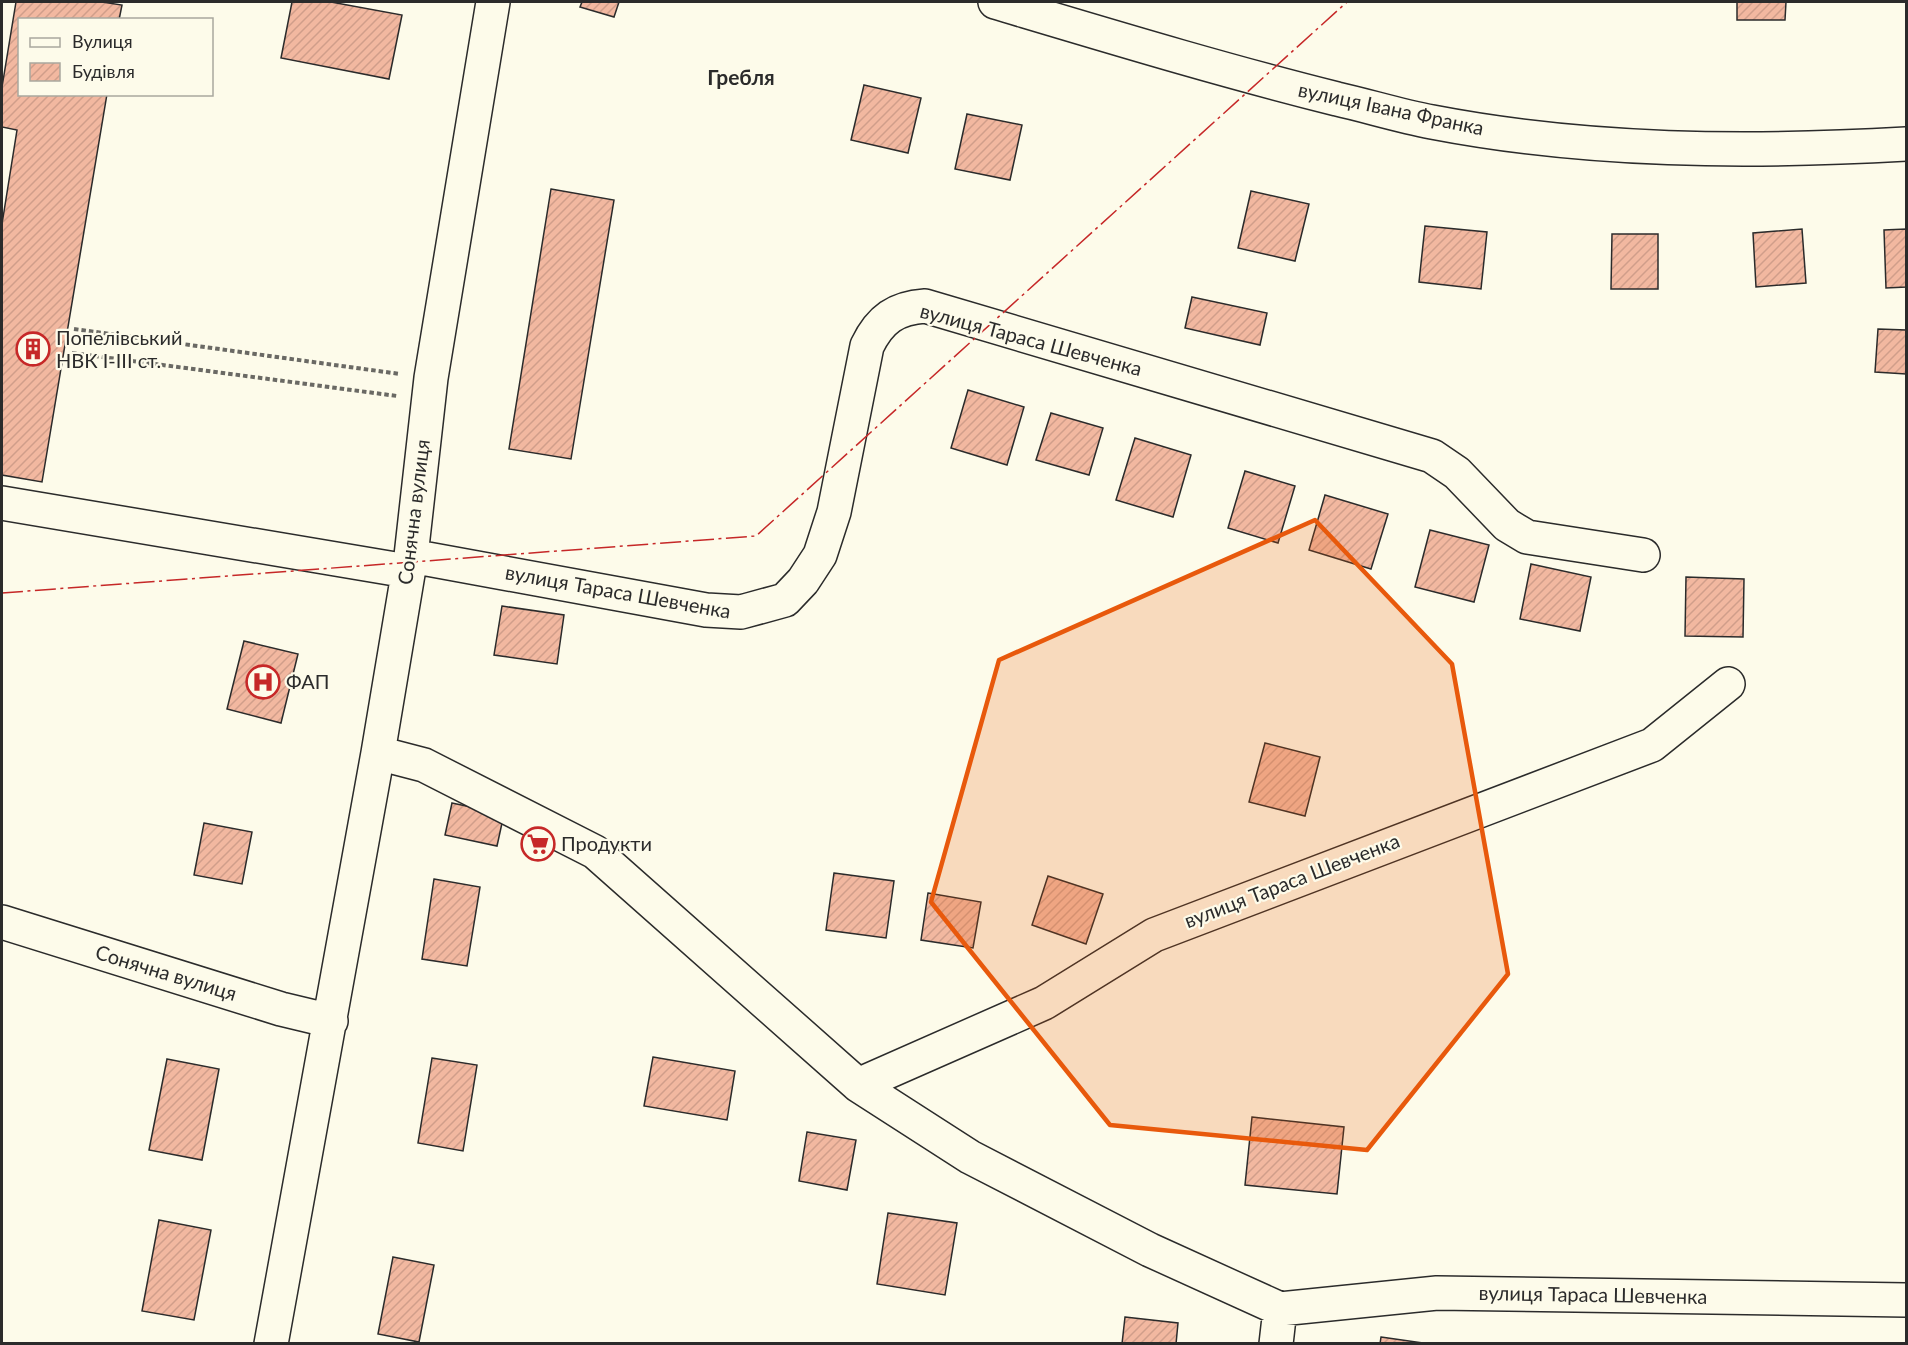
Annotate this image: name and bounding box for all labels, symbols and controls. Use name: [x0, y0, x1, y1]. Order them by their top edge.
legend: [18, 18, 213, 96]
text: Вулиця: [72, 30, 133, 52]
text: Будівля: [72, 60, 135, 82]
district label: Гребля: [707, 64, 775, 89]
street label: вулиця Івана Франка: [1296, 77, 1486, 139]
street label: вулиця Тараса Шевченка: [918, 298, 1145, 380]
place label: Попелівський НВК І-ІІІ ст.: [56, 325, 183, 372]
building icon: Попелівський НВК І-ІІІ ст.: [15, 331, 51, 367]
street label: Сонячна вулиця: [392, 438, 434, 586]
street label: вулиця Тараса Шевченка: [503, 559, 733, 623]
hospital icon: ФАП: [245, 664, 281, 700]
place label: ФАП: [286, 669, 329, 693]
supermarket icon: Продукти: [520, 826, 556, 862]
street label: вулиця Тараса Шевченка: [1181, 828, 1403, 932]
place label: Продукти: [561, 831, 652, 855]
street label: Сонячна вулиця: [93, 939, 240, 1005]
street label: вулиця Тараса Шевченка: [1478, 1280, 1708, 1308]

